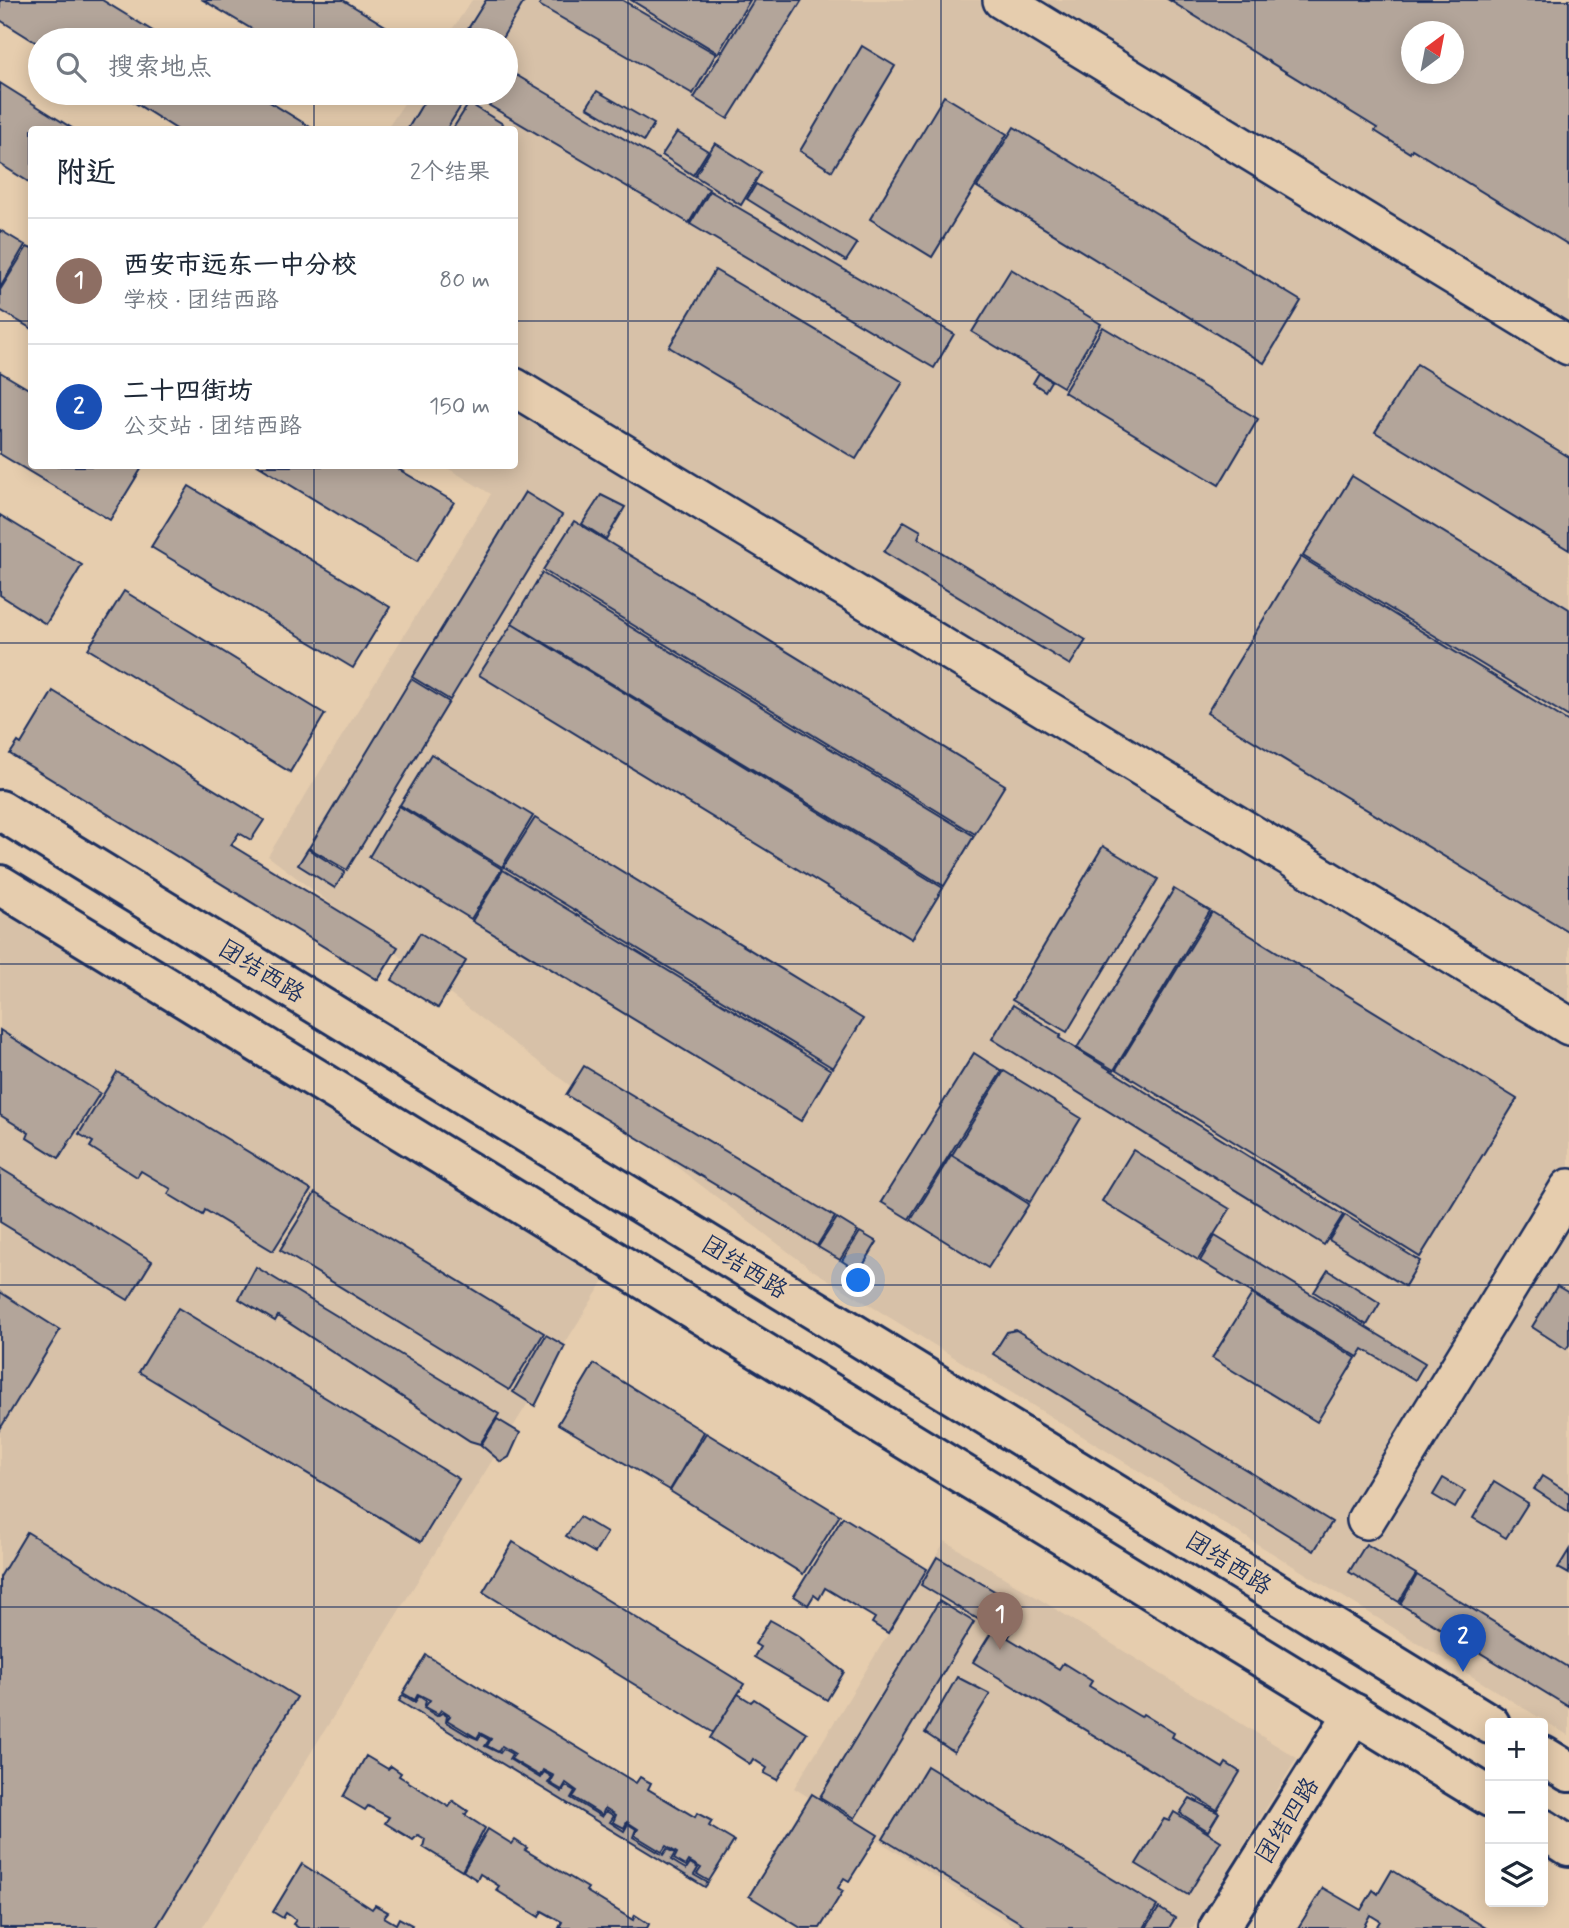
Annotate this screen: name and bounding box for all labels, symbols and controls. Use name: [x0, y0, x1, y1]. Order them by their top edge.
north arrow: [1401, 21, 1464, 84]
search box: [28, 28, 518, 105]
icon: search: [52, 48, 90, 86]
text: 搜索地点: [108, 51, 212, 85]
text: 附近: [56, 154, 116, 193]
text: 2个结果: [410, 158, 490, 188]
text: 西安市远东一中分校: [123, 249, 357, 283]
text: 1: [74, 266, 84, 296]
text: 80 m: [439, 266, 490, 296]
text: 学校 · 团结西路: [123, 286, 279, 316]
text: 二十四街坊: [123, 375, 253, 409]
text: 2: [73, 392, 85, 422]
text: 150 m: [429, 392, 490, 422]
text: 公交站 · 团结西路: [123, 412, 302, 442]
street label: 团结西路: [212, 934, 310, 1011]
street label: 团结西路: [695, 1230, 793, 1307]
your location: [841, 1263, 875, 1297]
street label: 团结西路: [1179, 1526, 1277, 1603]
pin: 1: [977, 1592, 1023, 1650]
pin: 2: [1440, 1614, 1486, 1672]
map controls: [1485, 1718, 1548, 1907]
button: +: [1485, 1718, 1548, 1781]
street label: 团结四路: [1250, 1772, 1327, 1870]
button: −: [1485, 1781, 1548, 1844]
button: layers: [1485, 1844, 1548, 1907]

